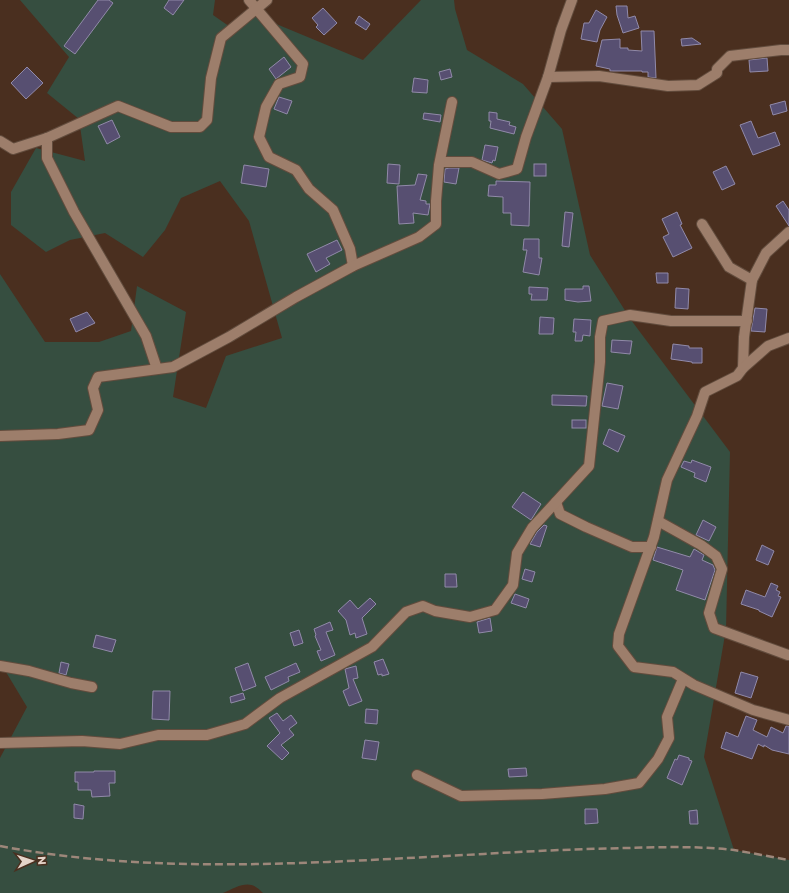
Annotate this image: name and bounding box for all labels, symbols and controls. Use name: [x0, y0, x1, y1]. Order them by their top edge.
north arrow: [12, 841, 52, 881]
text: N: [35, 856, 49, 865]

